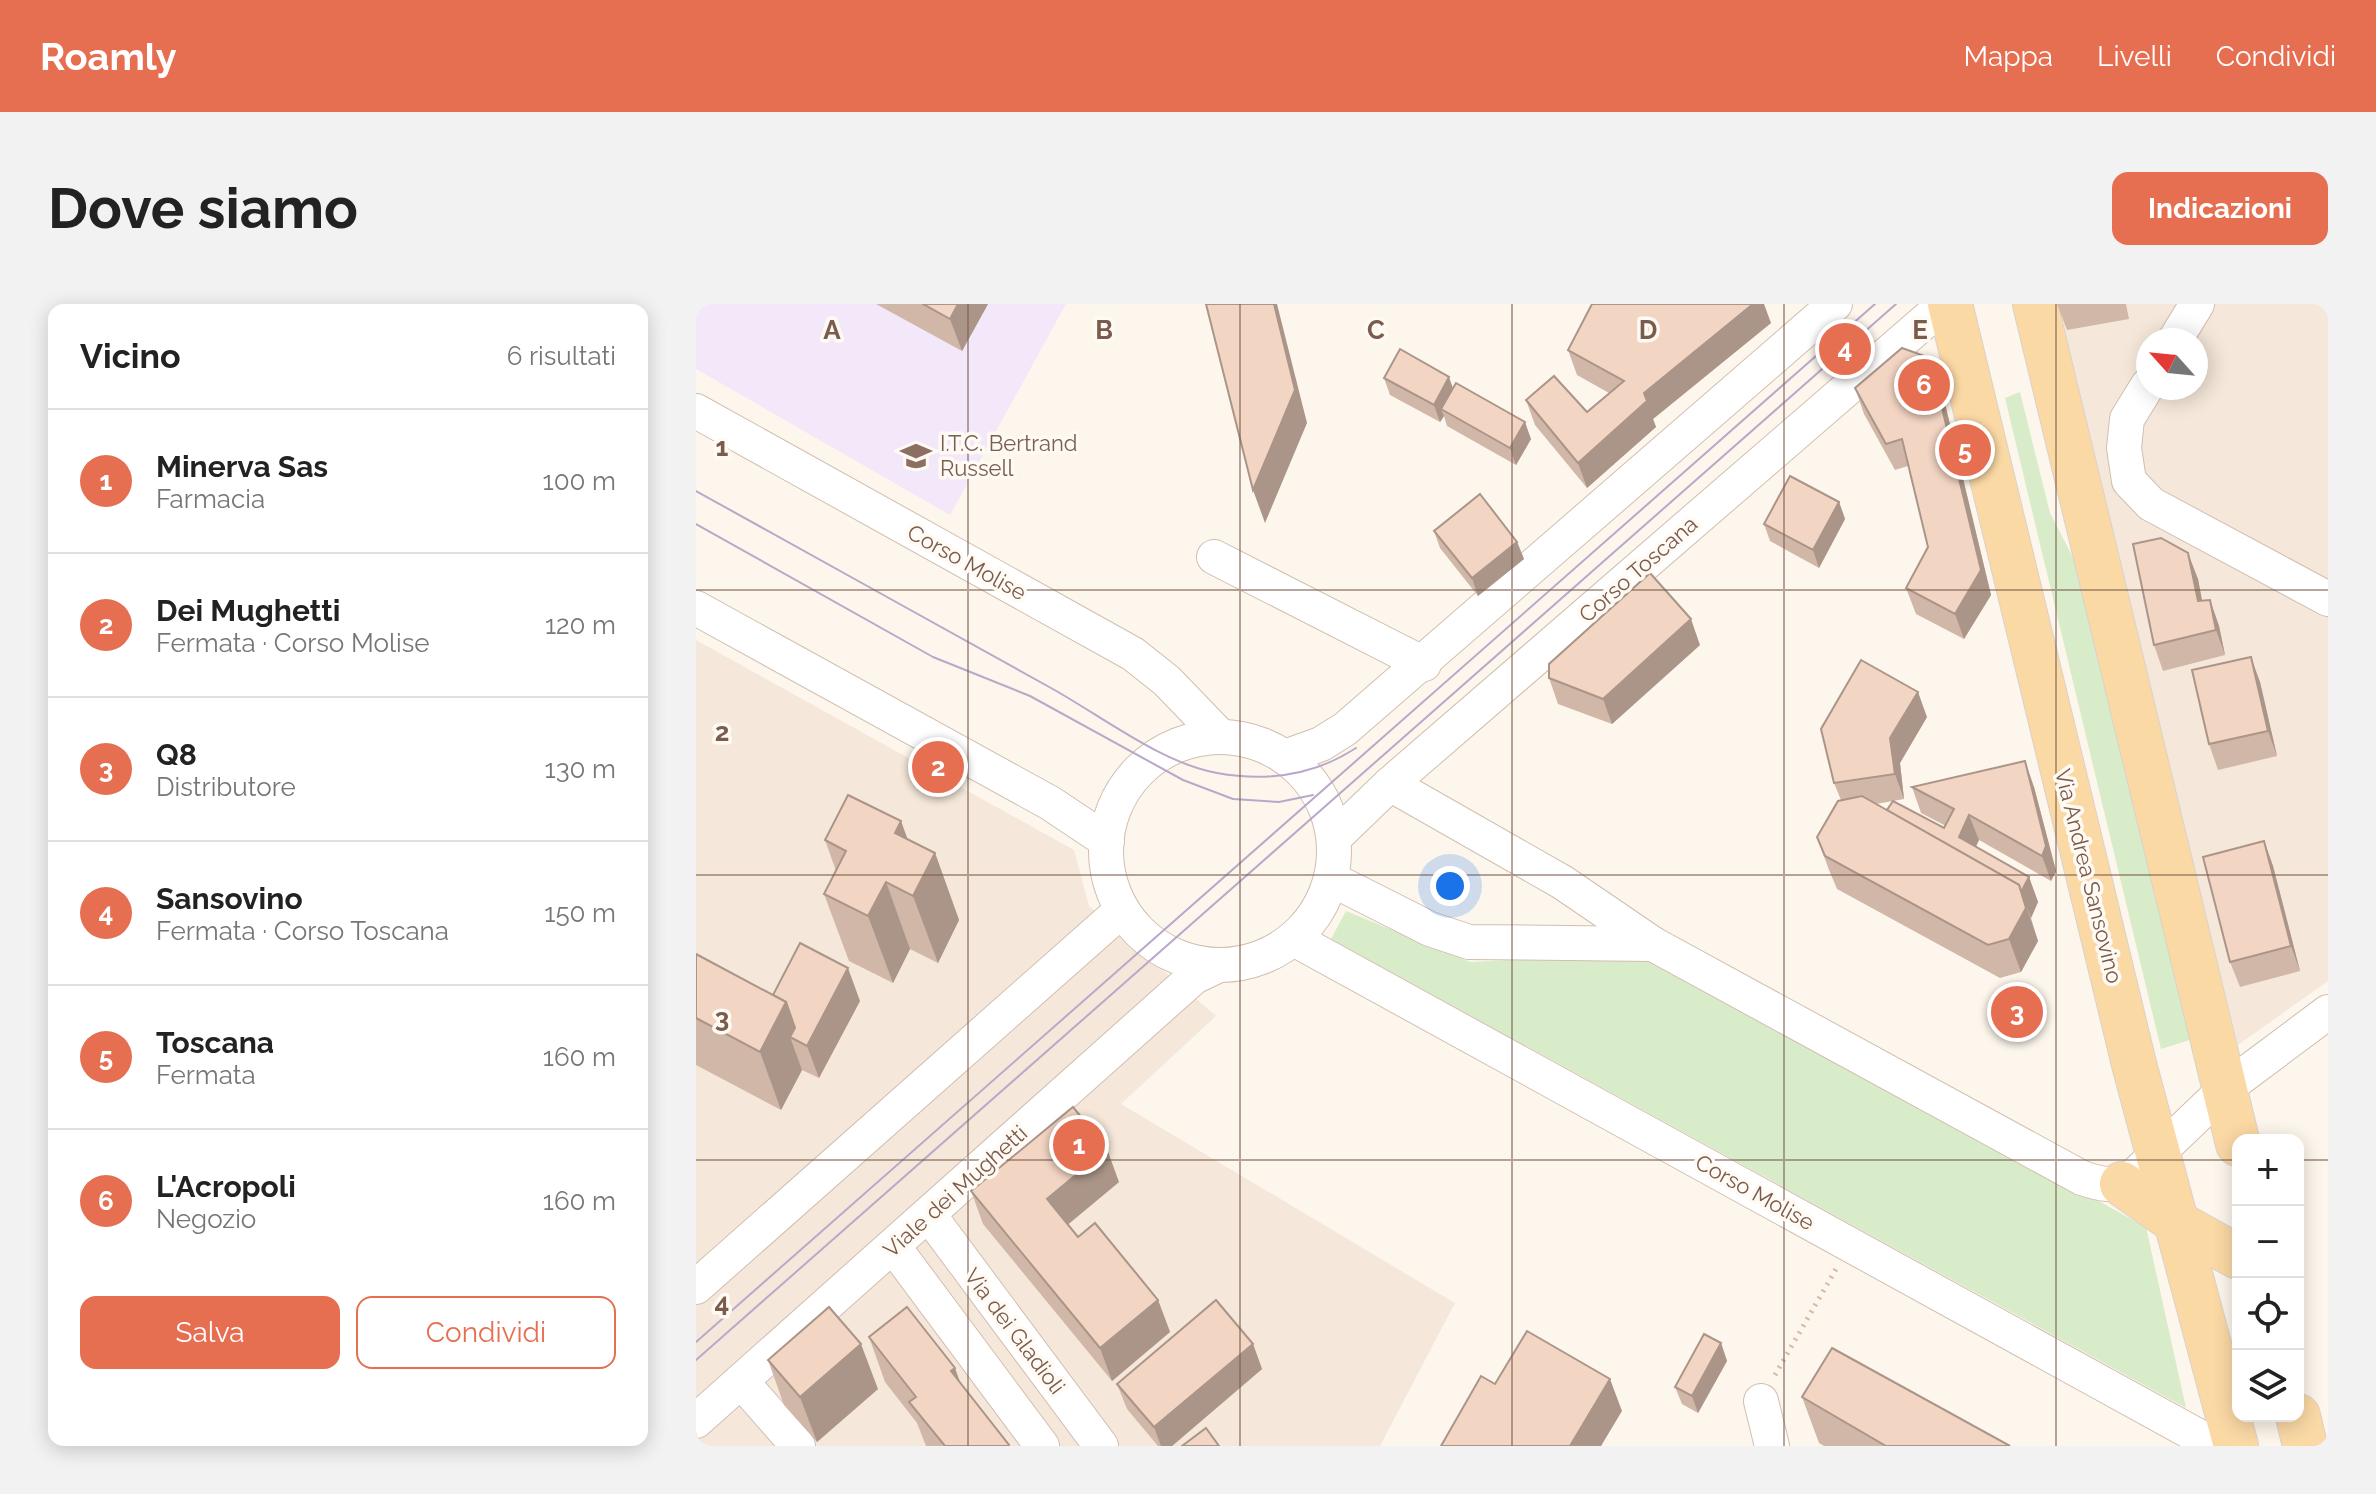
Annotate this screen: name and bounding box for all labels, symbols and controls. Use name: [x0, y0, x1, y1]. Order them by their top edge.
text: Roamly: [40, 34, 177, 79]
text: Mappa: [1964, 40, 2053, 73]
text: Livelli: [2097, 40, 2172, 73]
text: Condividi: [2216, 40, 2336, 73]
button: Indicazioni: [2112, 172, 2328, 245]
text: Dove siamo: [48, 175, 358, 241]
text: A: [823, 315, 841, 345]
text: B: [1095, 315, 1113, 345]
text: C: [1367, 315, 1385, 345]
text: D: [1639, 315, 1657, 345]
text: E: [1912, 315, 1928, 345]
pin: 4: [1819, 319, 1871, 379]
north arrow: [2136, 328, 2208, 400]
text: Vicino: [80, 336, 181, 376]
text: 6 risultati: [507, 341, 616, 371]
pin: 6: [1898, 355, 1950, 415]
pin: 5: [1939, 420, 1991, 480]
place label: I.T.C. Bertrand Russell: [940, 430, 1078, 481]
text: 1: [716, 432, 729, 462]
school or university icon: I.T.C. Bertrand Russell: [899, 439, 933, 473]
text: Minerva Sas: [156, 449, 328, 484]
text: 1: [100, 466, 112, 496]
text: 100 m: [543, 466, 616, 496]
text: Farmacia: [156, 484, 265, 514]
street label: Corso Toscana: [1574, 511, 1702, 627]
street label: Corso Molise: [903, 519, 1031, 605]
text: Dei Mughetti: [156, 593, 340, 628]
text: 2: [99, 610, 113, 640]
text: 120 m: [545, 610, 616, 640]
text: Fermata · Corso Molise: [156, 628, 430, 658]
text: 2: [715, 717, 729, 747]
text: Q8: [156, 737, 197, 772]
pin: 2: [912, 737, 964, 797]
text: 3: [99, 754, 113, 784]
text: 130 m: [545, 754, 616, 784]
street label: Via Andrea Sansovino: [2050, 766, 2128, 986]
text: Distributore: [156, 772, 296, 802]
your location: [1430, 866, 1470, 906]
text: Sansovino: [156, 881, 303, 916]
text: 4: [99, 898, 113, 928]
text: 150 m: [544, 898, 616, 928]
text: Fermata · Corso Toscana: [156, 916, 449, 946]
pin: 3: [1991, 982, 2043, 1042]
text: 3: [715, 1003, 729, 1033]
text: Toscana: [156, 1025, 274, 1060]
text: 5: [99, 1042, 113, 1072]
text: 160 m: [543, 1042, 616, 1072]
text: Fermata: [156, 1060, 256, 1090]
pin: 1: [1053, 1115, 1105, 1175]
street label: Viale dei Mughetti: [878, 1120, 1032, 1262]
map controls: [2232, 1134, 2304, 1422]
button: +: [2232, 1134, 2304, 1206]
street label: Corso Molise: [1691, 1149, 1819, 1235]
text: L'Acropoli: [156, 1169, 296, 1204]
text: 6: [98, 1186, 114, 1216]
text: 160 m: [543, 1186, 616, 1216]
text: Negozio: [156, 1204, 256, 1234]
button: −: [2232, 1206, 2304, 1278]
street label: Via dei Gladioli: [959, 1263, 1071, 1399]
button: locate: [2232, 1278, 2304, 1350]
text: 4: [715, 1288, 729, 1318]
button: Salva: [80, 1296, 340, 1369]
button: Condividi: [356, 1296, 616, 1369]
button: layers: [2232, 1350, 2304, 1422]

